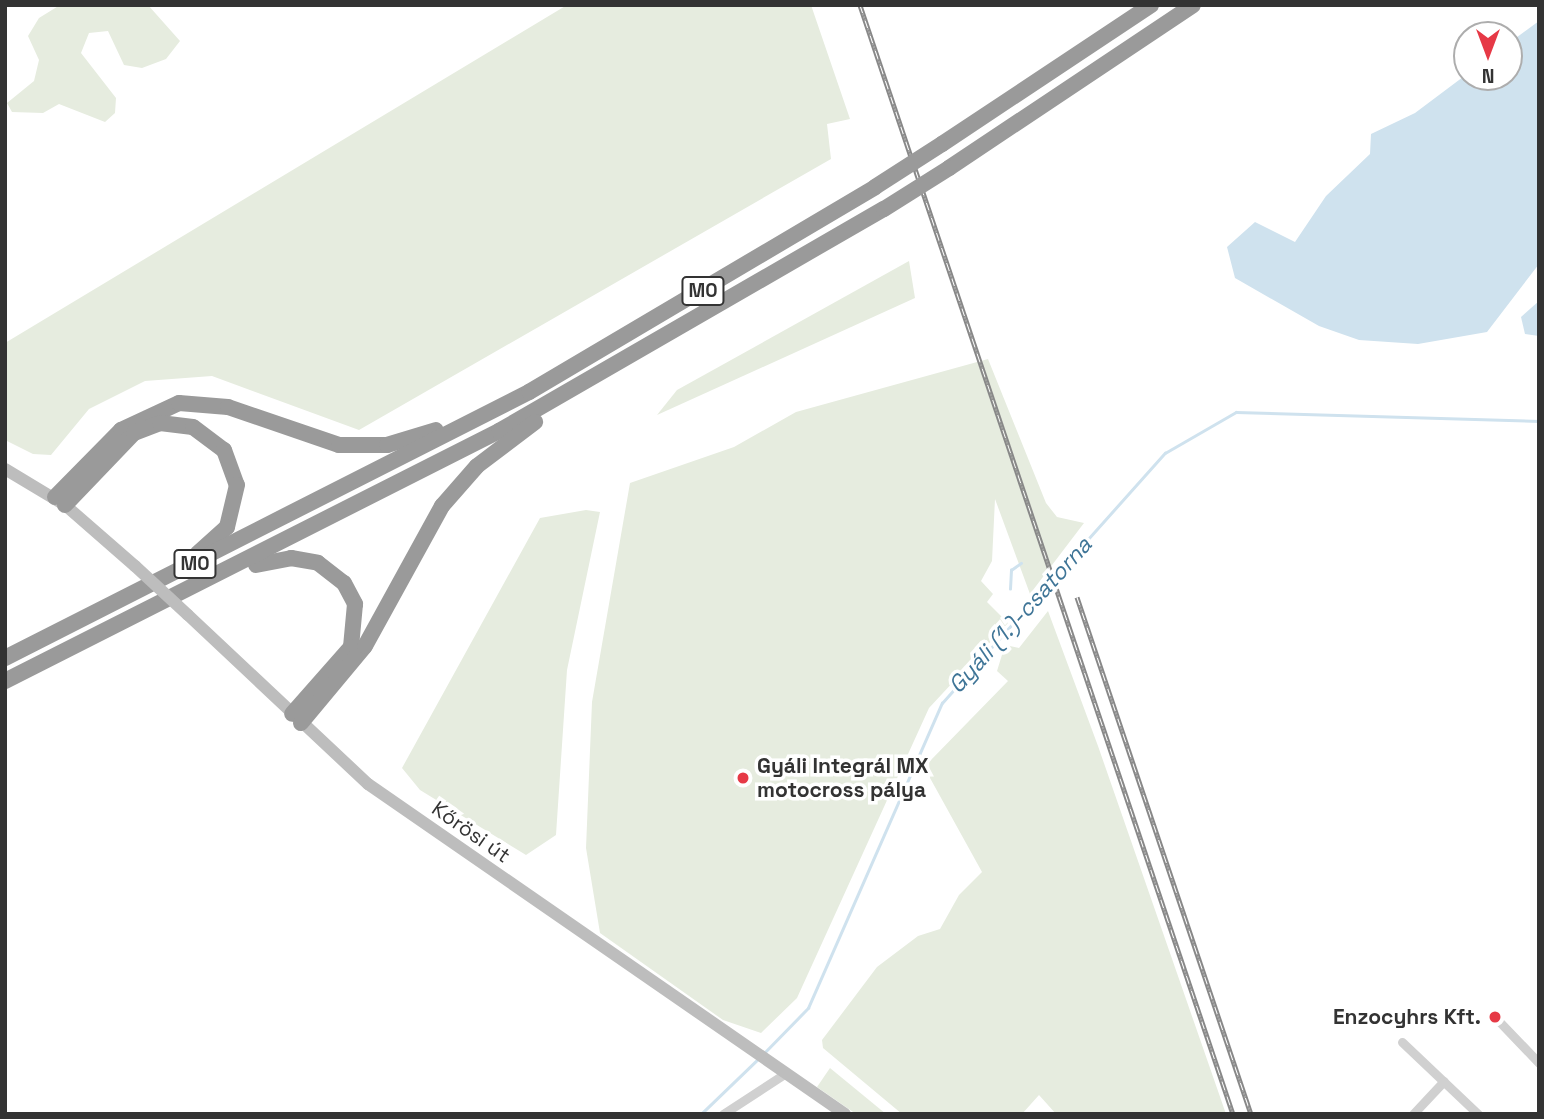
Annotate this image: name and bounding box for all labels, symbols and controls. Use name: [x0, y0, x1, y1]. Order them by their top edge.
north arrow: [1453, 21, 1523, 91]
text: N: [1482, 63, 1494, 88]
road number: M0: [680, 276, 726, 306]
water label: Gyáli (1.)-csatorna: [943, 531, 1097, 699]
road number: M0: [172, 548, 218, 580]
place label: Gyáli Integrál MX motocross pálya: [757, 753, 929, 803]
marker: Gyáli Integrál MX motocross pálya: [735, 770, 751, 786]
street label: Kőrösi út: [427, 796, 515, 868]
place label: Enzocyhrs Kft.: [1333, 1004, 1481, 1030]
marker: Enzocyhrs Kft.: [1487, 1009, 1503, 1025]

